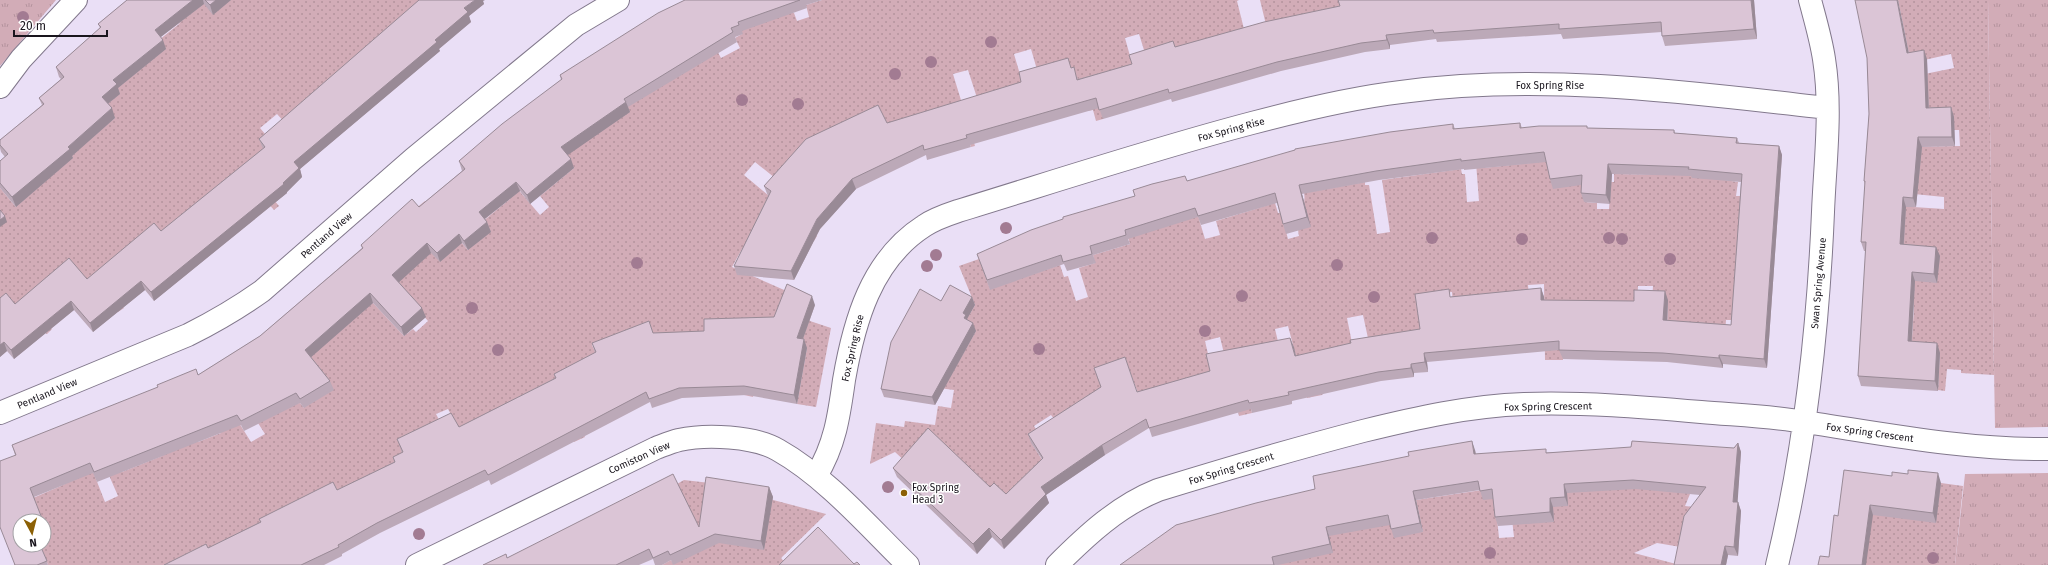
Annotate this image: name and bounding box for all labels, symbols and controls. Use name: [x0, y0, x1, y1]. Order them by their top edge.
scale bar: [14, 12, 107, 38]
text: 20 m: [20, 19, 46, 33]
street label: Fox Spring Rise: [1516, 80, 1584, 92]
street label: Fox Spring Rise: [1197, 115, 1266, 145]
street label: Pentland View: [299, 210, 355, 261]
street label: Swan Spring Avenue: [1809, 237, 1829, 329]
street label: Fox Spring Rise: [839, 313, 867, 383]
street label: Pentland View: [16, 376, 79, 412]
street label: Fox Spring Crescent: [1504, 400, 1593, 414]
street label: Fox Spring Crescent: [1825, 421, 1915, 445]
street label: Comiston View: [607, 439, 672, 477]
street label: Fox Spring Crescent: [1187, 450, 1276, 488]
place label: Fox Spring Head 3: [912, 482, 960, 506]
marker: Fox Spring Head 3: [899, 488, 909, 498]
north arrow: [12, 513, 52, 553]
text: N: [29, 536, 38, 549]

